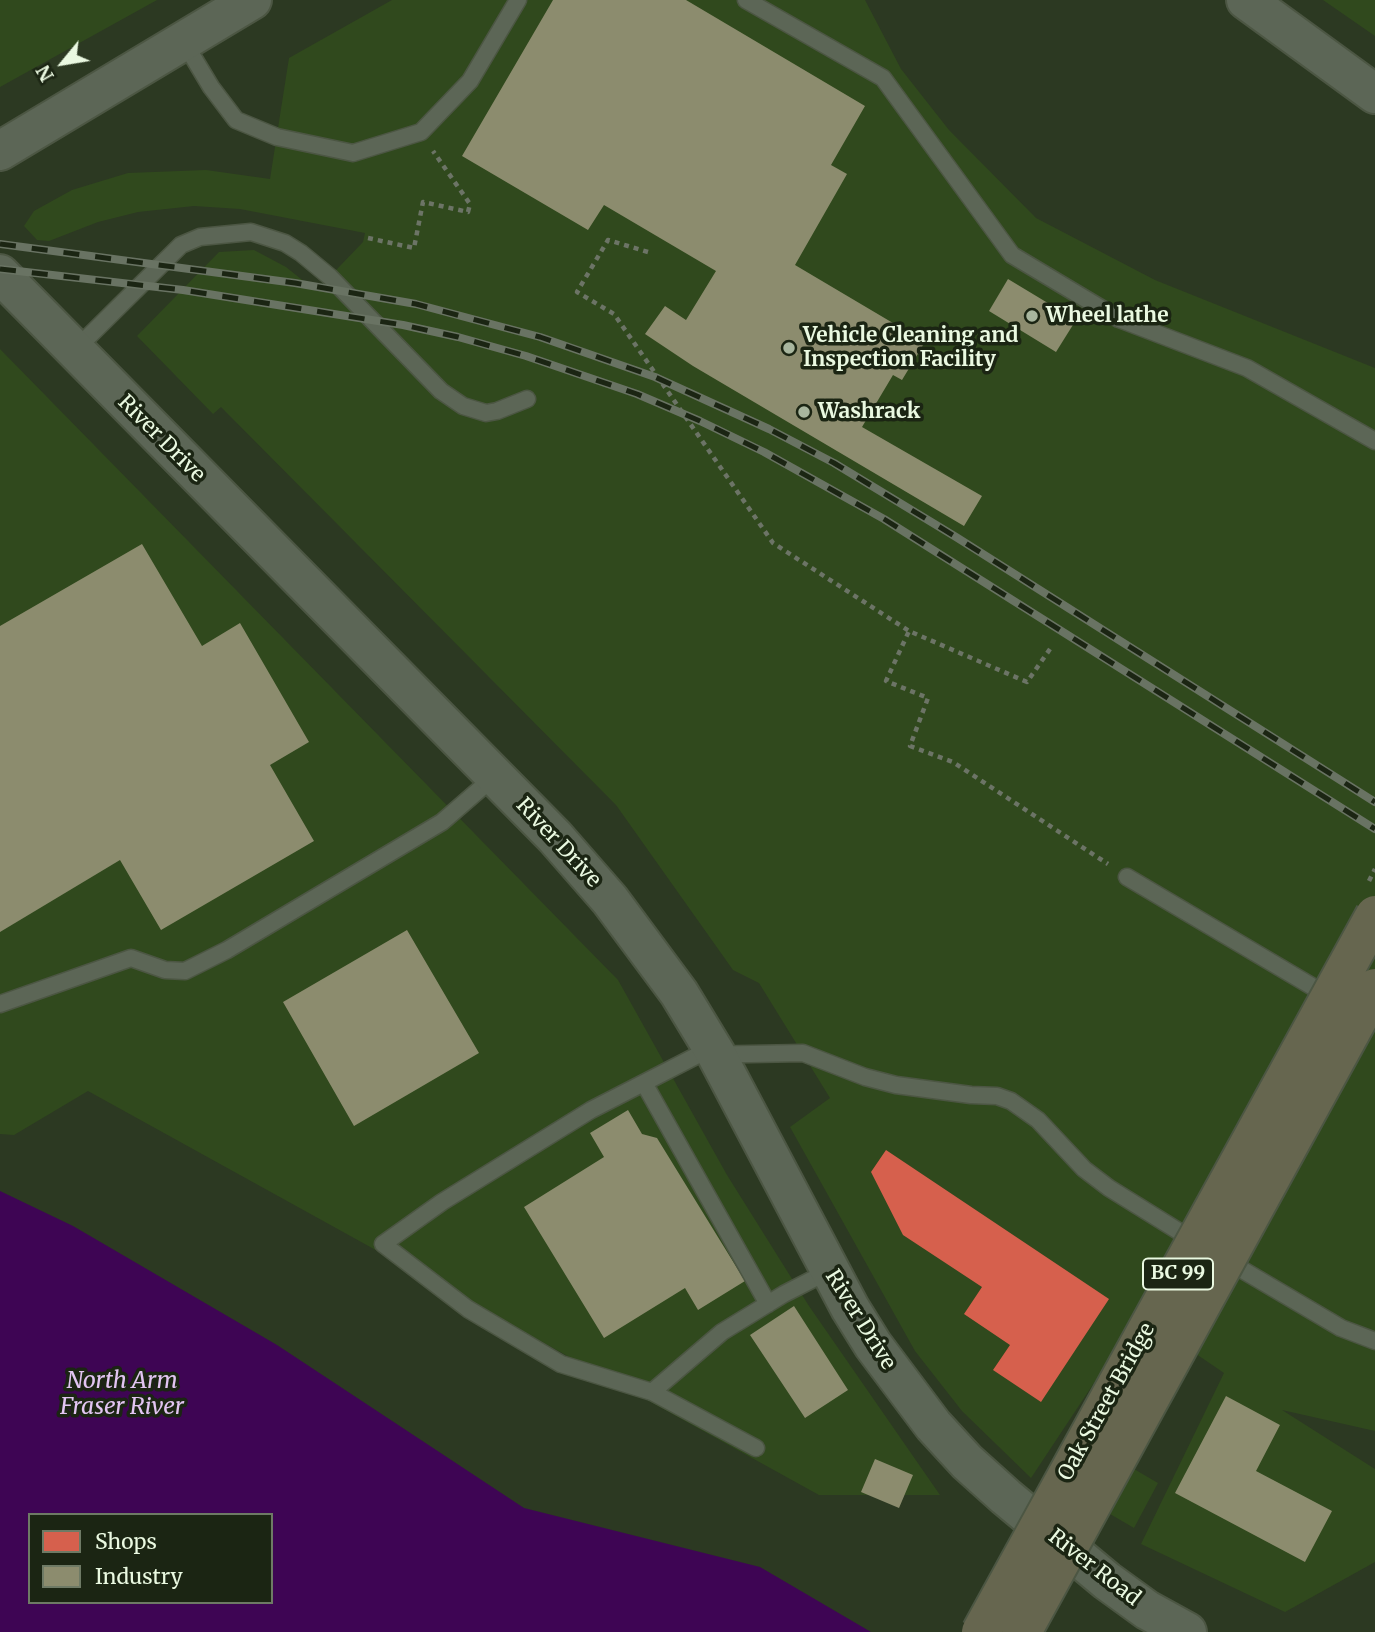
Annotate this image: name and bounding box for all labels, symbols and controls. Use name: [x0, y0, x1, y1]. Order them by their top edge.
north arrow: [28, 28, 98, 98]
text: N: [31, 61, 59, 86]
place label: Wheel lathe: [1046, 303, 1168, 329]
marker: Wheel lathe: [1024, 308, 1040, 324]
place label: Vehicle Cleaning and Inspection Facility: [803, 323, 1018, 373]
marker: Vehicle Cleaning and Inspection Facility: [781, 340, 797, 356]
street label: River Drive: [112, 390, 210, 488]
place label: Washrack: [818, 399, 920, 425]
marker: Washrack: [796, 404, 812, 420]
street label: River Drive: [510, 793, 606, 893]
road number: BC 99: [1143, 1258, 1213, 1290]
street label: River Drive: [819, 1266, 901, 1374]
street label: Oak Street Bridge: [1053, 1319, 1161, 1485]
water label: North Arm Fraser River: [60, 1367, 184, 1421]
legend: [28, 1513, 273, 1604]
street label: River Road: [1043, 1524, 1145, 1612]
text: Shops: [95, 1528, 157, 1555]
text: Industry: [95, 1563, 183, 1590]

